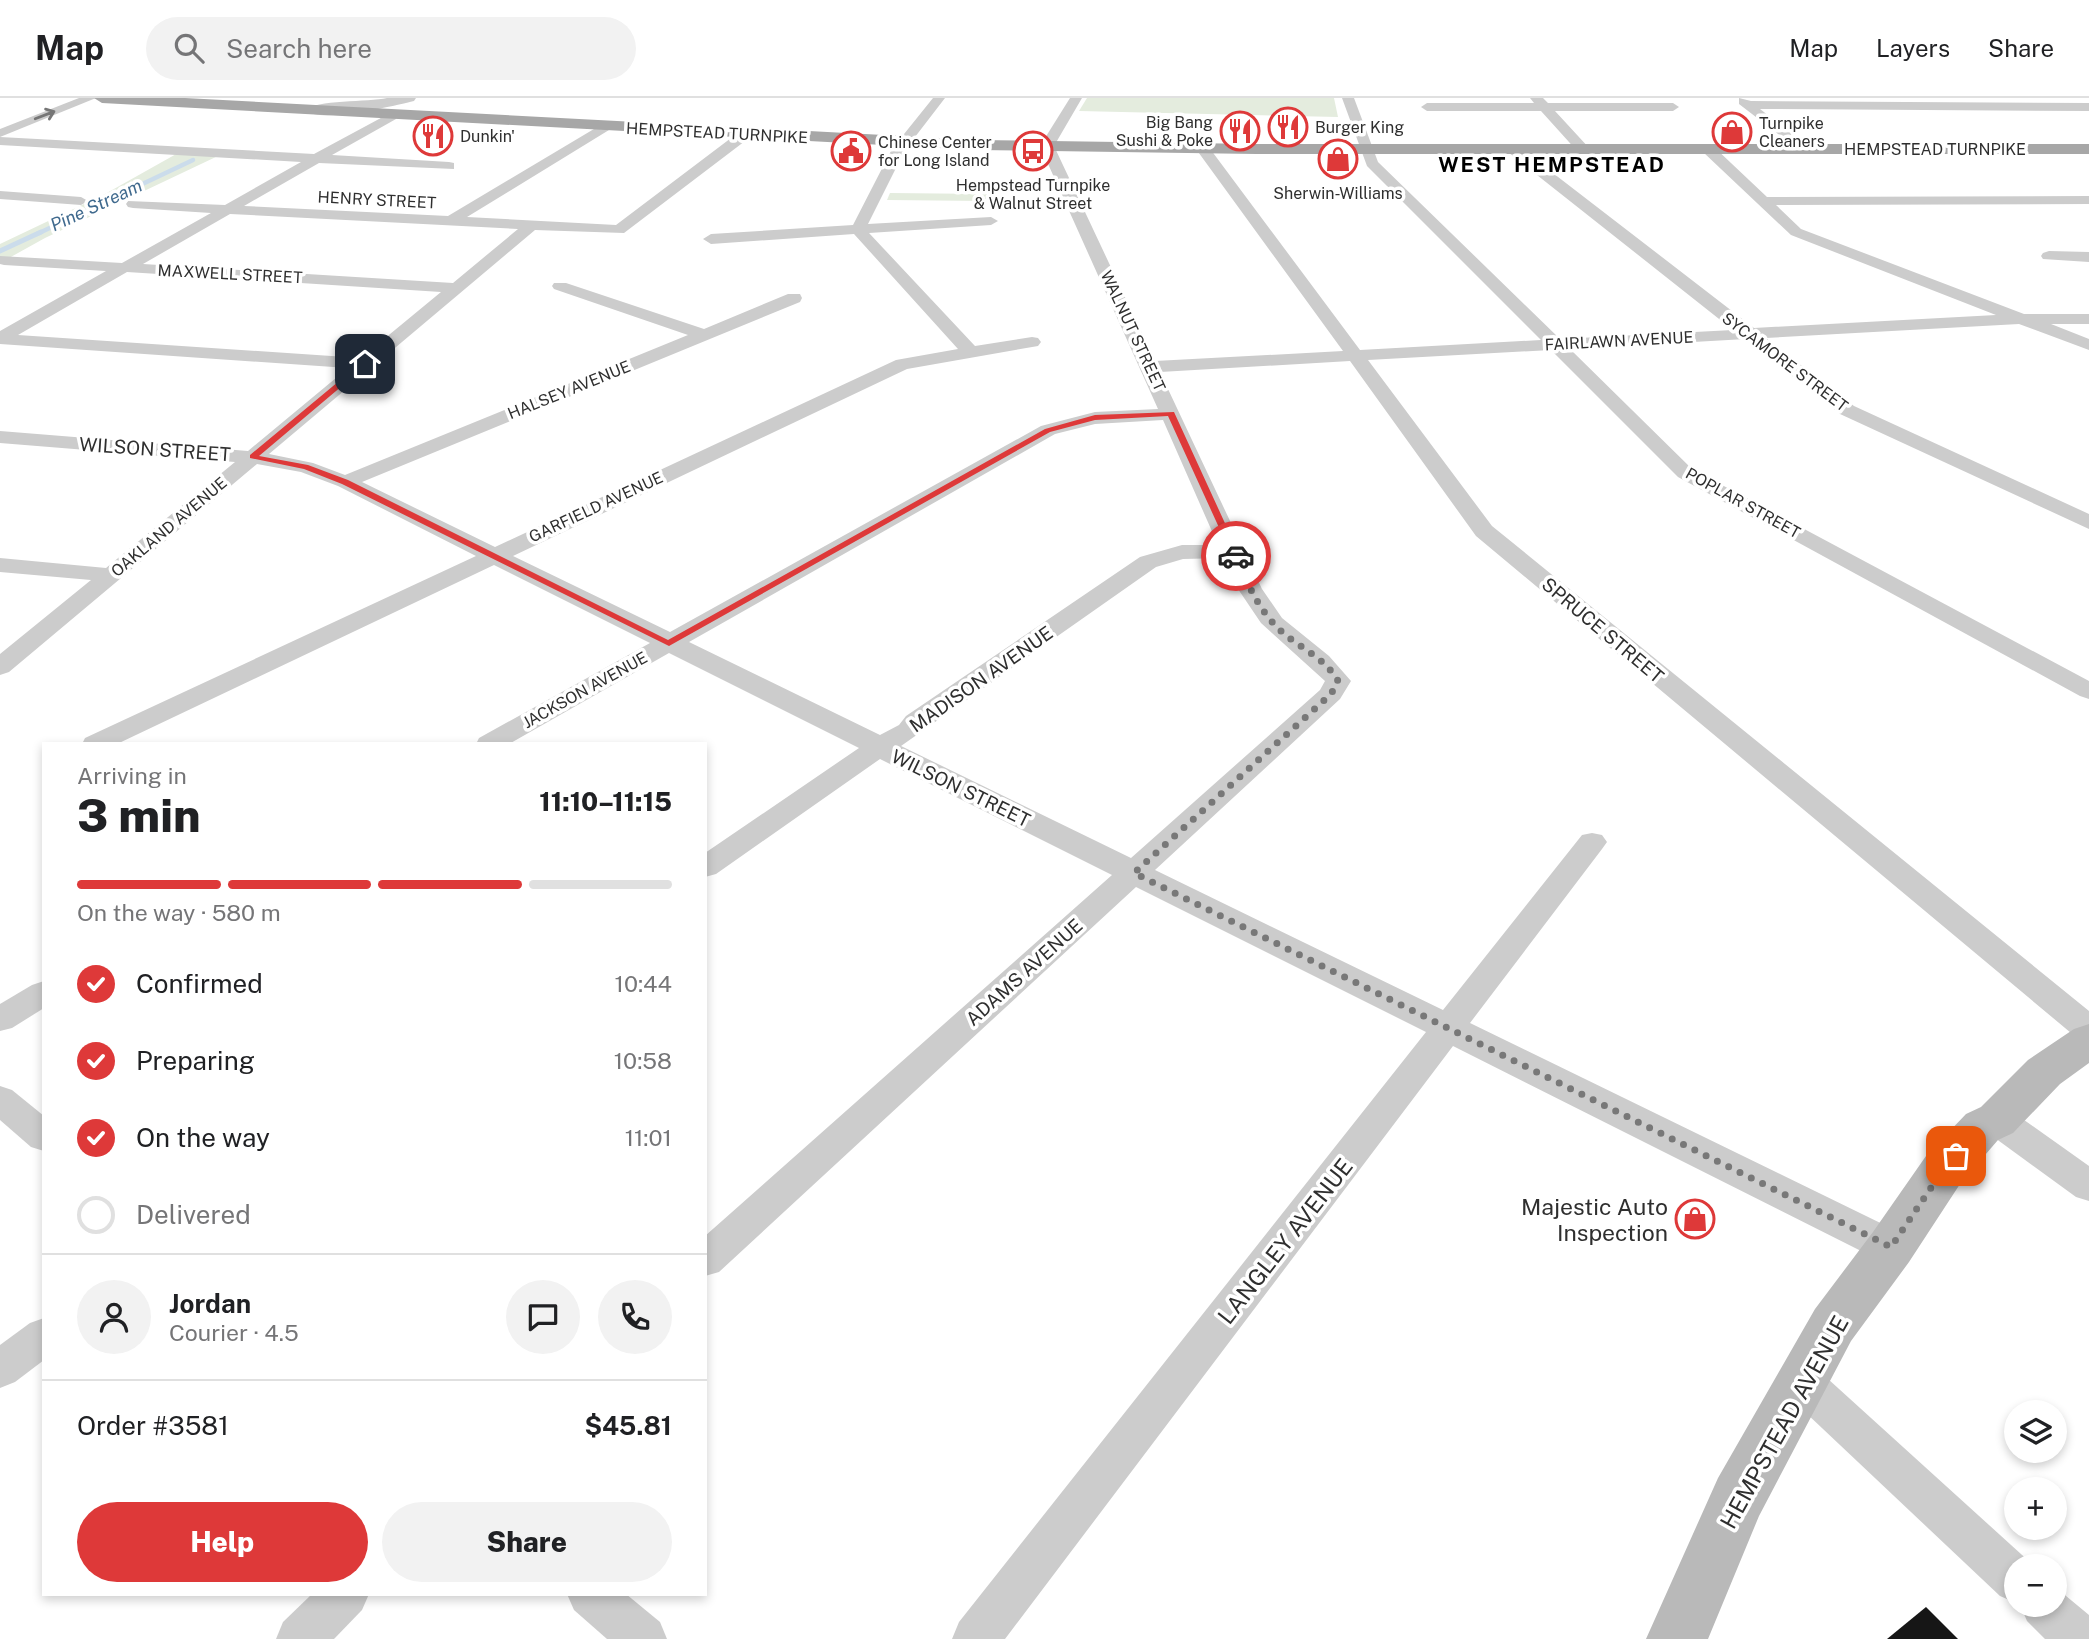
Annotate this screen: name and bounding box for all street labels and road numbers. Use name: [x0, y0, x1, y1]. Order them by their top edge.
street label: HEMPSTEAD TURNPIKE: [626, 119, 808, 147]
street label: HEMPSTEAD TURNPIKE: [1844, 140, 2026, 159]
street label: HENRY STREET: [317, 187, 437, 213]
street label: MAXWELL STREET: [157, 261, 303, 287]
street label: WALNUT STREET: [1097, 268, 1170, 395]
street label: SYCAMORE STREET: [1718, 308, 1852, 416]
street label: FAIRLAWN AVENUE: [1544, 328, 1694, 354]
street label: HALSEY AVENUE: [505, 357, 633, 423]
street label: WILSON STREET: [78, 433, 232, 465]
street label: POPLAR STREET: [1682, 464, 1804, 543]
street label: GARFIELD AVENUE: [526, 468, 666, 546]
street label: OAKLAND AVENUE: [107, 473, 231, 581]
street label: SPRUCE STREET: [1538, 573, 1668, 687]
street label: MADISON AVENUE: [905, 621, 1057, 737]
street label: JACKSON AVENUE: [519, 648, 651, 732]
street label: WILSON STREET: [888, 745, 1034, 831]
street label: ADAMS AVENUE: [961, 914, 1087, 1030]
street label: LANGLEY AVENUE: [1212, 1153, 1358, 1329]
street label: HEMPSTEAD AVENUE: [1714, 1311, 1854, 1533]

